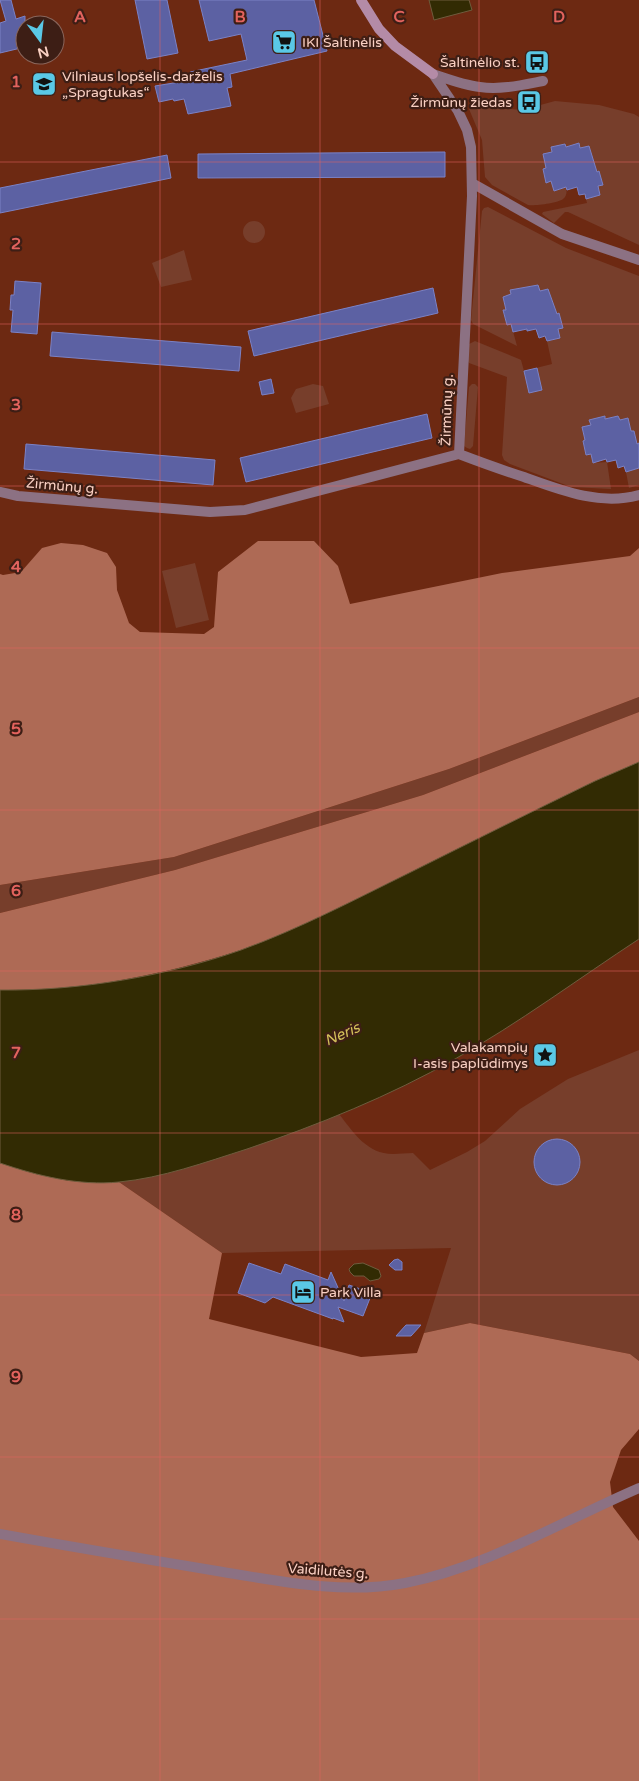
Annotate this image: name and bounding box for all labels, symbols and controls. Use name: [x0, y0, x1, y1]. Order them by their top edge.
text: A: [74, 7, 86, 27]
text: B: [234, 7, 246, 27]
text: C: [393, 7, 405, 27]
text: D: [553, 7, 565, 27]
north arrow: [15, 15, 65, 65]
supermarket icon: IKI Šaltinėlis: [271, 29, 297, 55]
place label: IKI Šaltinėlis: [302, 34, 382, 51]
text: N: [36, 42, 51, 62]
bus stop icon: Šaltinėlio st.: [524, 49, 550, 75]
place label: Šaltinėlio st.: [440, 54, 520, 71]
place label: Vilniaus lopšelis-darželis „Spragtukas“: [62, 68, 223, 101]
school or university icon: Vilniaus lopšelis-darželis „Spragtukas“: [31, 71, 57, 97]
text: 1: [11, 72, 21, 92]
bus stop icon: Žirmūnų žiedas: [516, 89, 542, 115]
place label: Žirmūnų žiedas: [410, 94, 512, 111]
text: 2: [11, 234, 21, 254]
street label: Žirmūnų g.: [437, 374, 457, 446]
text: 3: [11, 395, 21, 415]
street label: Žirmūnų g.: [25, 474, 99, 498]
text: 4: [11, 557, 21, 577]
text: 5: [11, 719, 21, 739]
text: 6: [11, 881, 21, 901]
water label: Neris: [321, 1018, 364, 1050]
place label: Valakampių I-asis paplūdimys: [413, 1039, 528, 1072]
place icon: Valakampių I-asis paplūdimys: [532, 1042, 558, 1068]
text: 7: [11, 1043, 21, 1063]
text: 8: [11, 1205, 21, 1225]
hotel icon: Park Villa: [290, 1279, 316, 1305]
place label: Park Villa: [320, 1284, 381, 1301]
text: 9: [11, 1367, 21, 1387]
street label: Vaidilutės g.: [287, 1560, 369, 1582]

